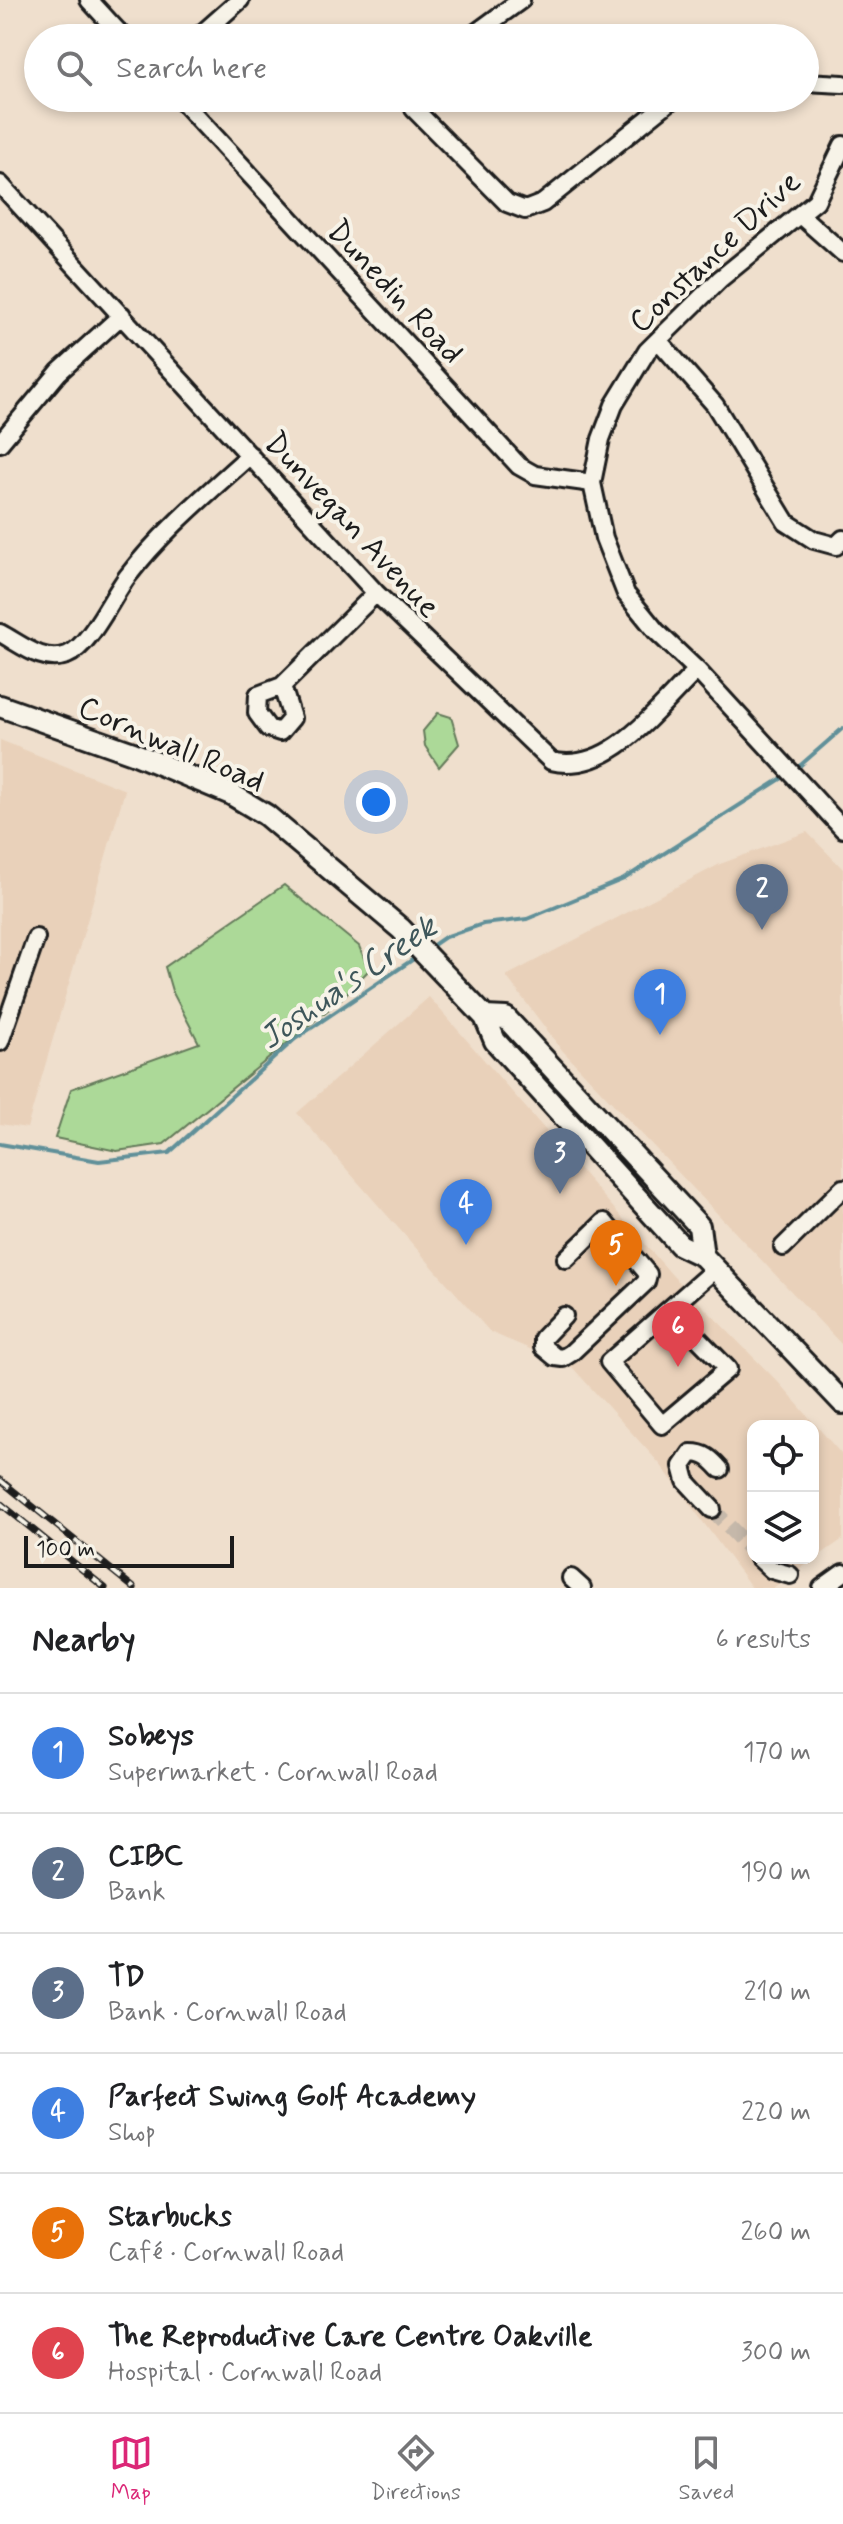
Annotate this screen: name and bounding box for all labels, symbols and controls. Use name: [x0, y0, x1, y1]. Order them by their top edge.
search box: [24, 24, 819, 112]
icon: search: [52, 46, 96, 90]
text: Search here: [116, 49, 267, 88]
street label: Constance Drive: [620, 162, 810, 343]
street label: Dunedin Road: [317, 211, 472, 374]
street label: Dunvegan Avenue: [254, 423, 449, 628]
street label: Cornwall Road: [72, 687, 271, 803]
your location: [356, 782, 396, 822]
pin: 2: [736, 864, 788, 930]
water label: Joshua's Creek: [251, 904, 448, 1061]
pin: 1: [634, 969, 686, 1035]
pin: 3: [534, 1128, 586, 1194]
pin: 4: [440, 1179, 492, 1245]
pin: 5: [590, 1220, 642, 1286]
pin: 6: [652, 1301, 704, 1367]
map controls: [747, 1420, 819, 1564]
button: locate: [747, 1420, 819, 1492]
button: layers: [747, 1492, 819, 1564]
scale bar: [24, 1532, 234, 1568]
text: 100 m: [36, 1536, 95, 1564]
text: Nearby: [32, 1618, 136, 1663]
text: 6 results: [716, 1623, 811, 1657]
text: Sobeys: [108, 1717, 194, 1756]
text: 1: [52, 1736, 64, 1770]
text: 170 m: [743, 1736, 811, 1770]
text: Supermarket · Cornwall Road: [108, 1756, 438, 1790]
text: CIBC: [108, 1837, 183, 1876]
text: 2: [52, 1856, 64, 1890]
text: 190 m: [741, 1856, 811, 1890]
text: Bank: [108, 1876, 165, 1910]
text: TD: [108, 1957, 145, 1996]
text: 3: [52, 1976, 64, 2010]
text: 210 m: [744, 1976, 811, 2010]
text: Bank · Cornwall Road: [108, 1996, 347, 2030]
text: Parfect Swing Golf Academy: [108, 2077, 476, 2116]
text: 4: [50, 2096, 66, 2130]
text: 220 m: [741, 2096, 811, 2130]
text: Shop: [108, 2116, 156, 2150]
text: Starbucks: [108, 2197, 232, 2236]
text: 5: [50, 2216, 66, 2250]
text: 260 m: [741, 2216, 811, 2250]
text: Café · Cornwall Road: [108, 2236, 344, 2270]
text: The Reproductive Care Centre Oakville: [108, 2317, 593, 2356]
text: 6: [51, 2336, 65, 2370]
text: 300 m: [741, 2336, 811, 2370]
text: Hospital · Cornwall Road: [108, 2356, 382, 2390]
tab: Map: [109, 2431, 153, 2507]
tab: Directions: [370, 2431, 461, 2507]
tab: Saved: [679, 2431, 734, 2507]

